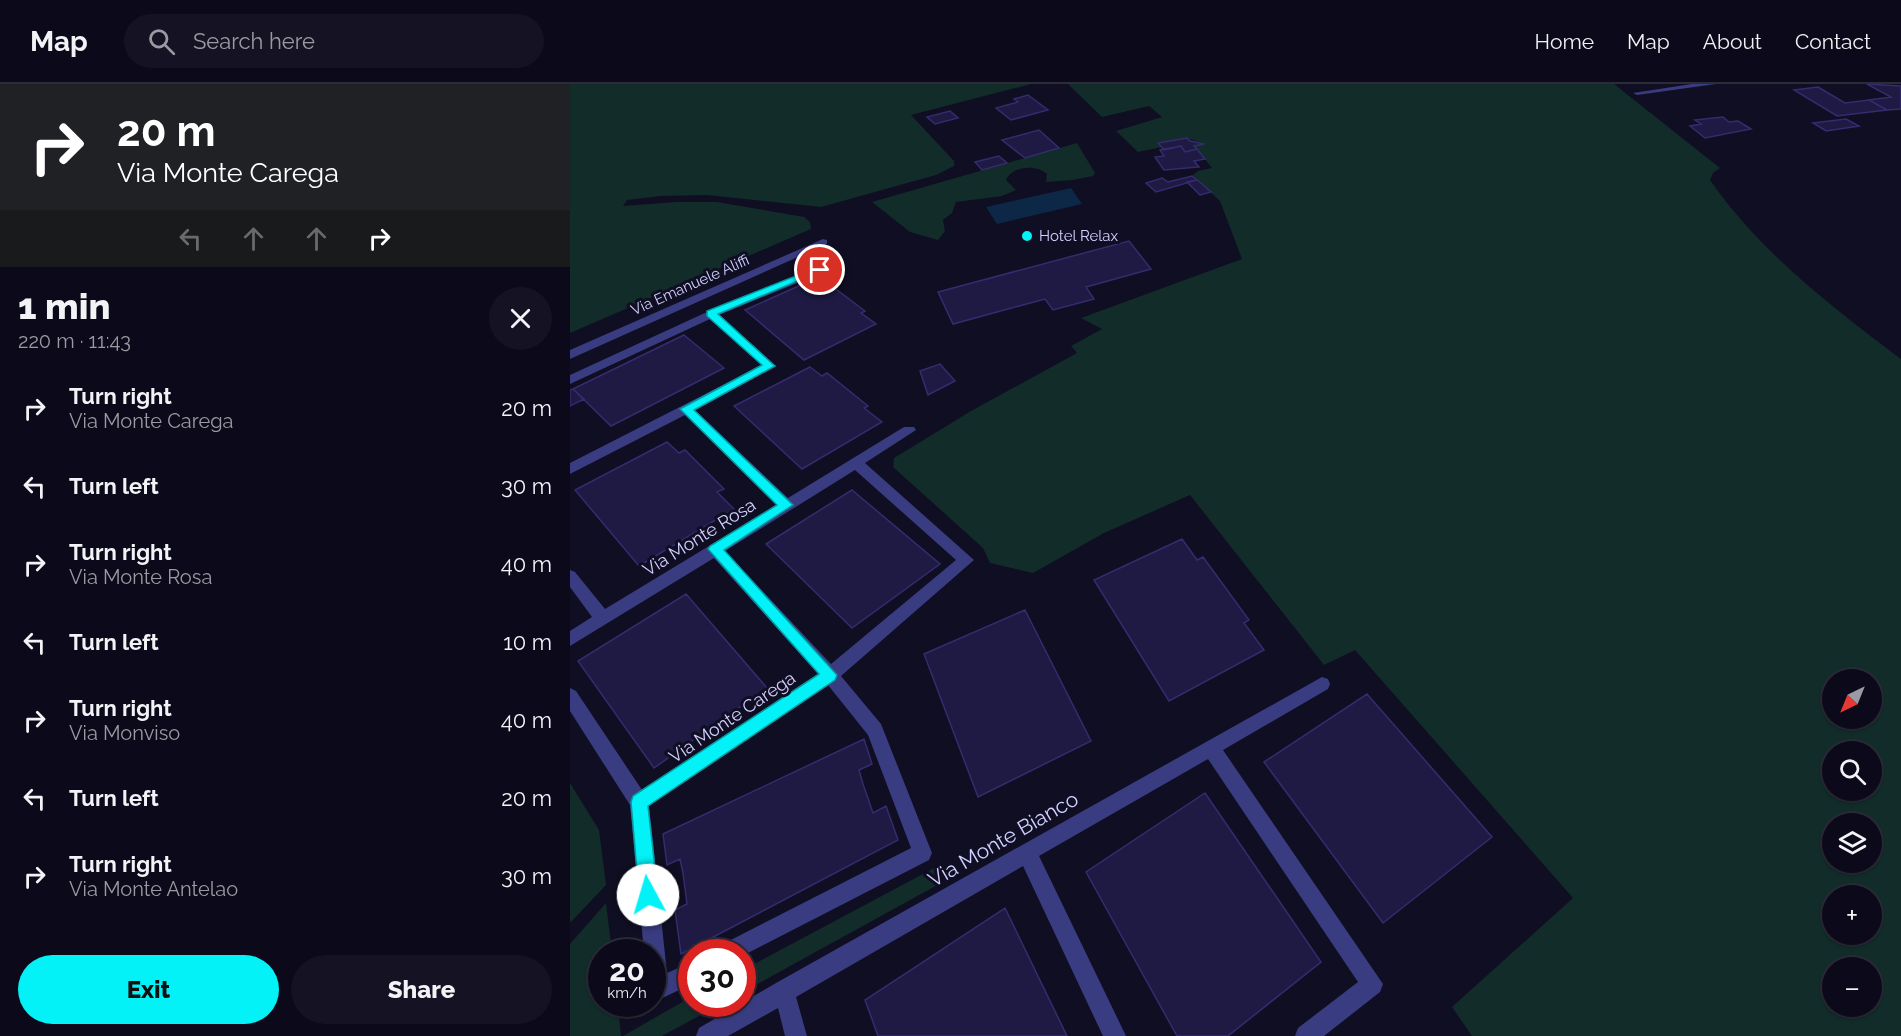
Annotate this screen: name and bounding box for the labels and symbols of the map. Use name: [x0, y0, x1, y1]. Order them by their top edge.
place label: Hotel Relax: [1039, 227, 1119, 245]
marker: Hotel Relax: [1020, 229, 1034, 243]
pin: [794, 244, 845, 295]
street label: Via Emanuele Aliffi: [628, 251, 752, 319]
street label: Via Monte Rosa: [639, 494, 759, 580]
street label: Via Monte Carega: [665, 667, 799, 767]
north arrow: [1822, 669, 1882, 729]
street label: Via Monte Bianco: [923, 786, 1083, 892]
position arrow: [616, 863, 680, 927]
speed limit sign: 30: [678, 939, 756, 1017]

